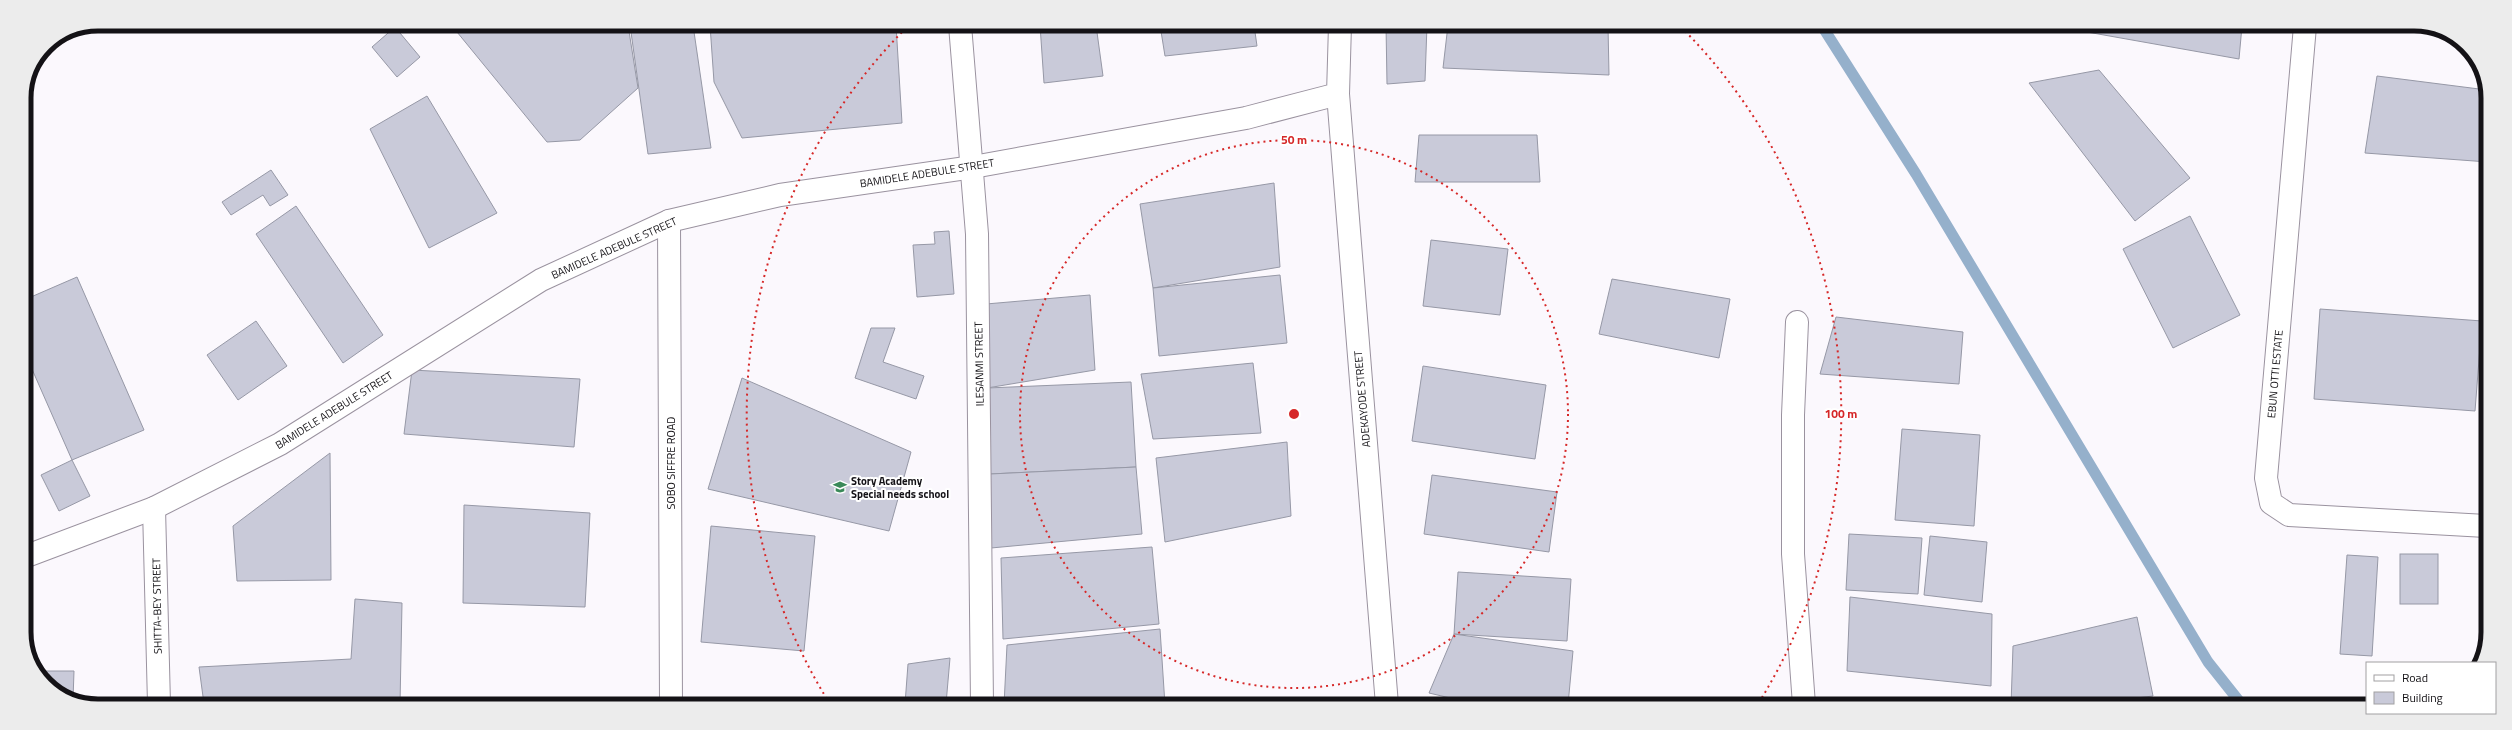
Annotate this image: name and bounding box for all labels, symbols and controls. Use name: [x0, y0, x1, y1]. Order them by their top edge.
text: 50 m: [1281, 130, 1307, 149]
street label: BAMIDELE ADEBULE STREET: [859, 154, 996, 192]
street label: BAMIDELE ADEBULE STREET: [549, 213, 680, 283]
street label: ILESANMI STREET: [970, 321, 988, 406]
street label: EBUN OTTI ESTATE: [2263, 329, 2287, 419]
street label: ADEKAYODE STREET: [1350, 350, 1374, 448]
street label: BAMIDELE ADEBULE STREET: [272, 367, 396, 453]
text: 100 m: [1825, 404, 1857, 423]
centre of rings: [1287, 407, 1301, 421]
street label: SOBO SIFFRE ROAD: [663, 417, 679, 509]
place label: Story Academy Special needs school: [851, 473, 949, 502]
school or university icon: Story Academy Special needs school: [832, 479, 848, 495]
street label: SHITTA-BEY STREET: [148, 558, 166, 654]
legend: [2366, 662, 2496, 714]
text: Road: [2402, 668, 2428, 687]
text: Building: [2402, 688, 2443, 707]

